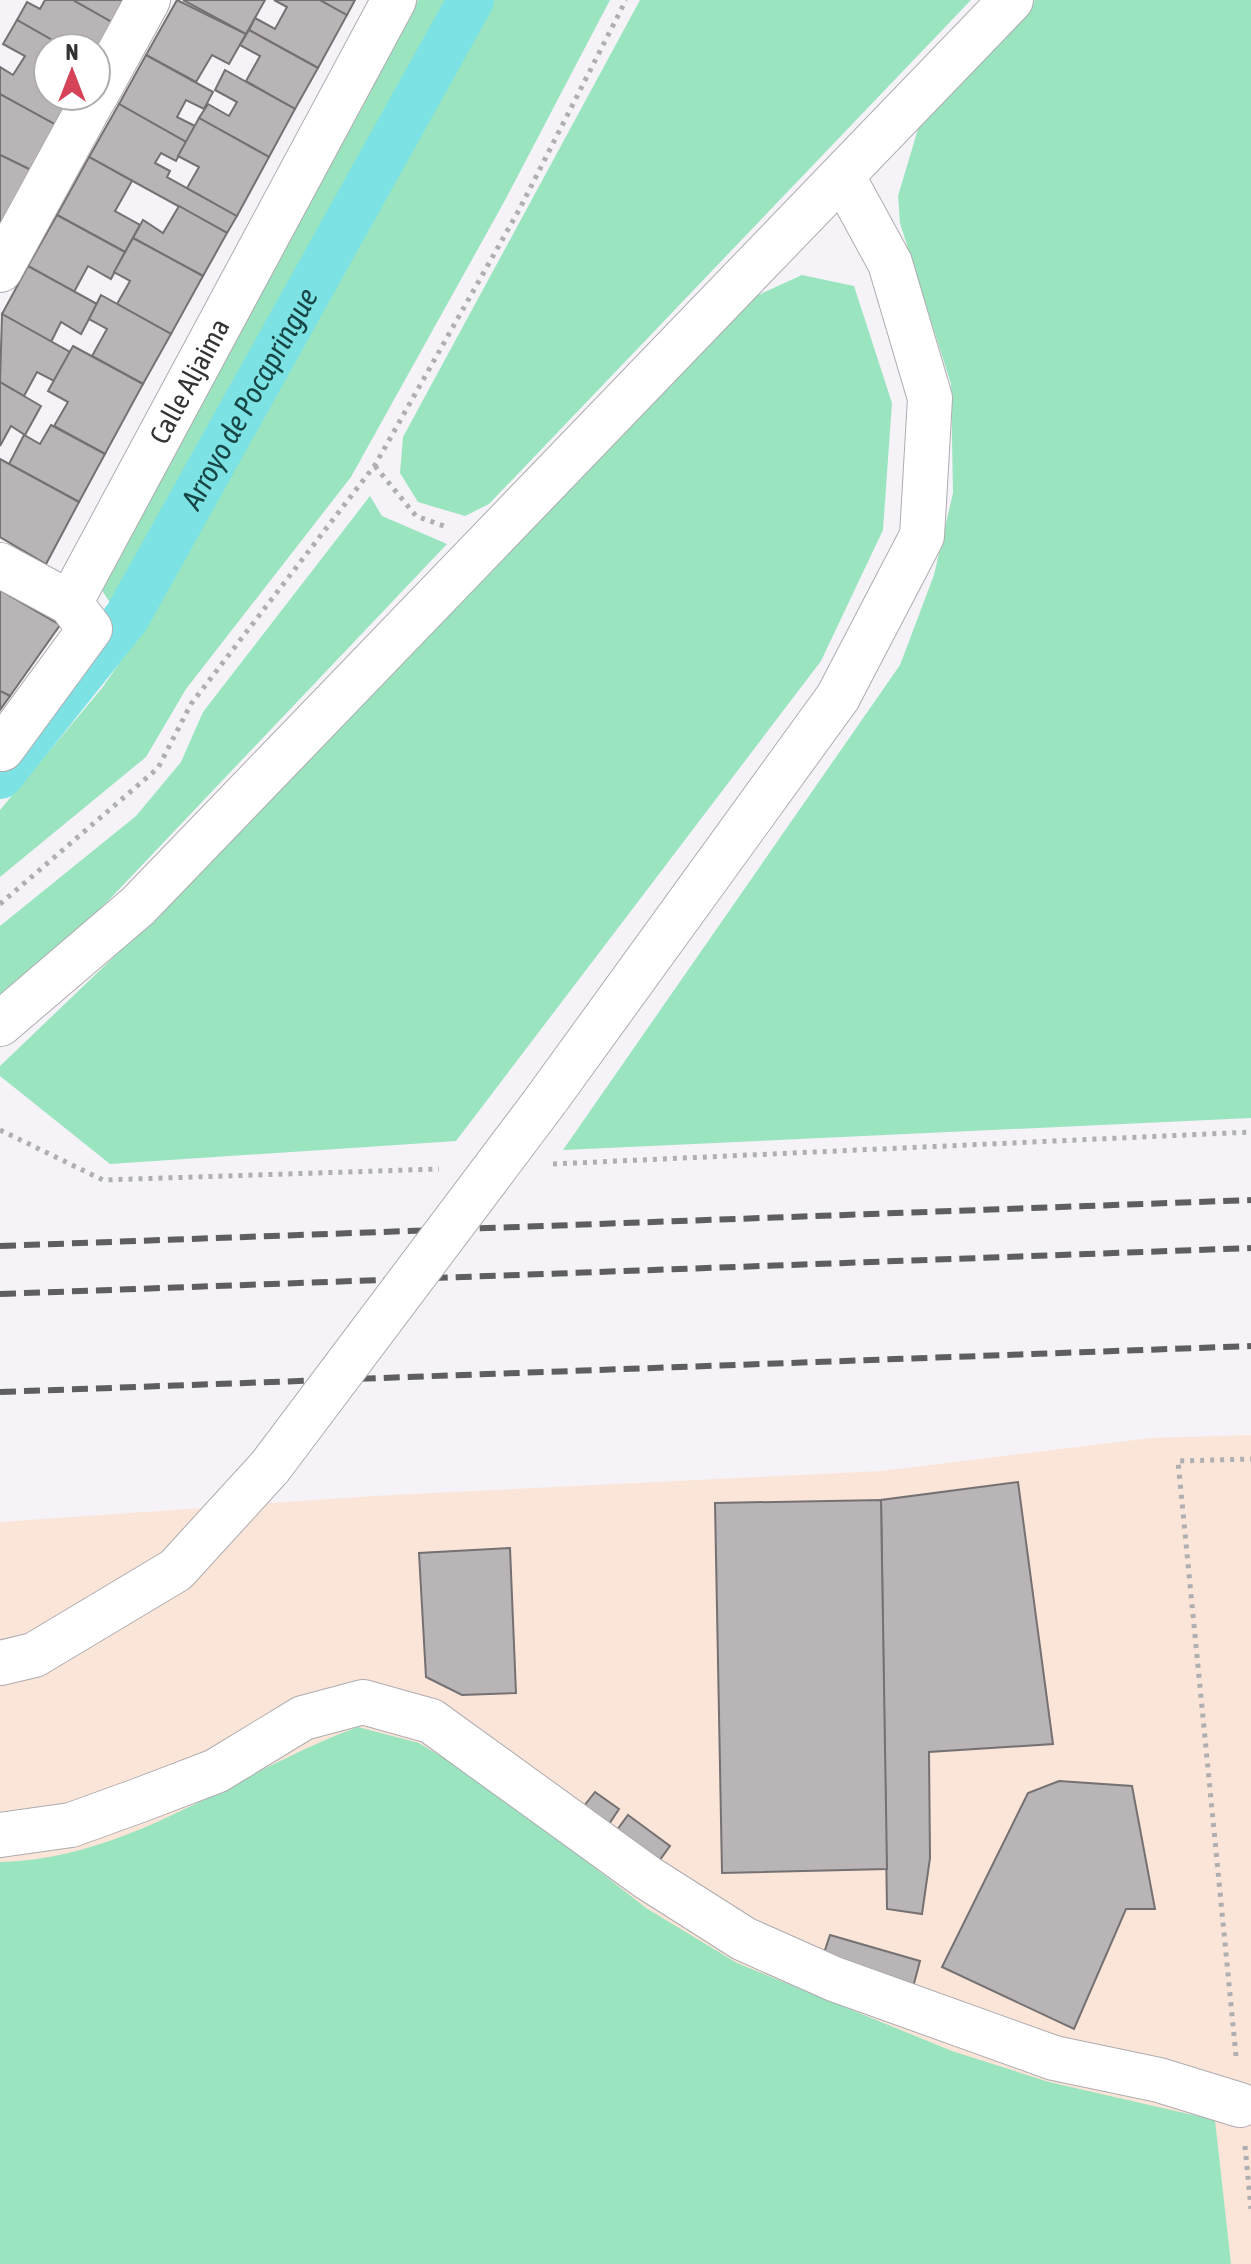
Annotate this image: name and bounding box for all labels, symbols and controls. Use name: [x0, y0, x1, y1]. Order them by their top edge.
north arrow: [32, 32, 112, 112]
text: N: [66, 39, 78, 65]
water label: Arroyo de Pocapringue: [173, 282, 324, 516]
street label: Calle Aljaima: [143, 313, 236, 449]

